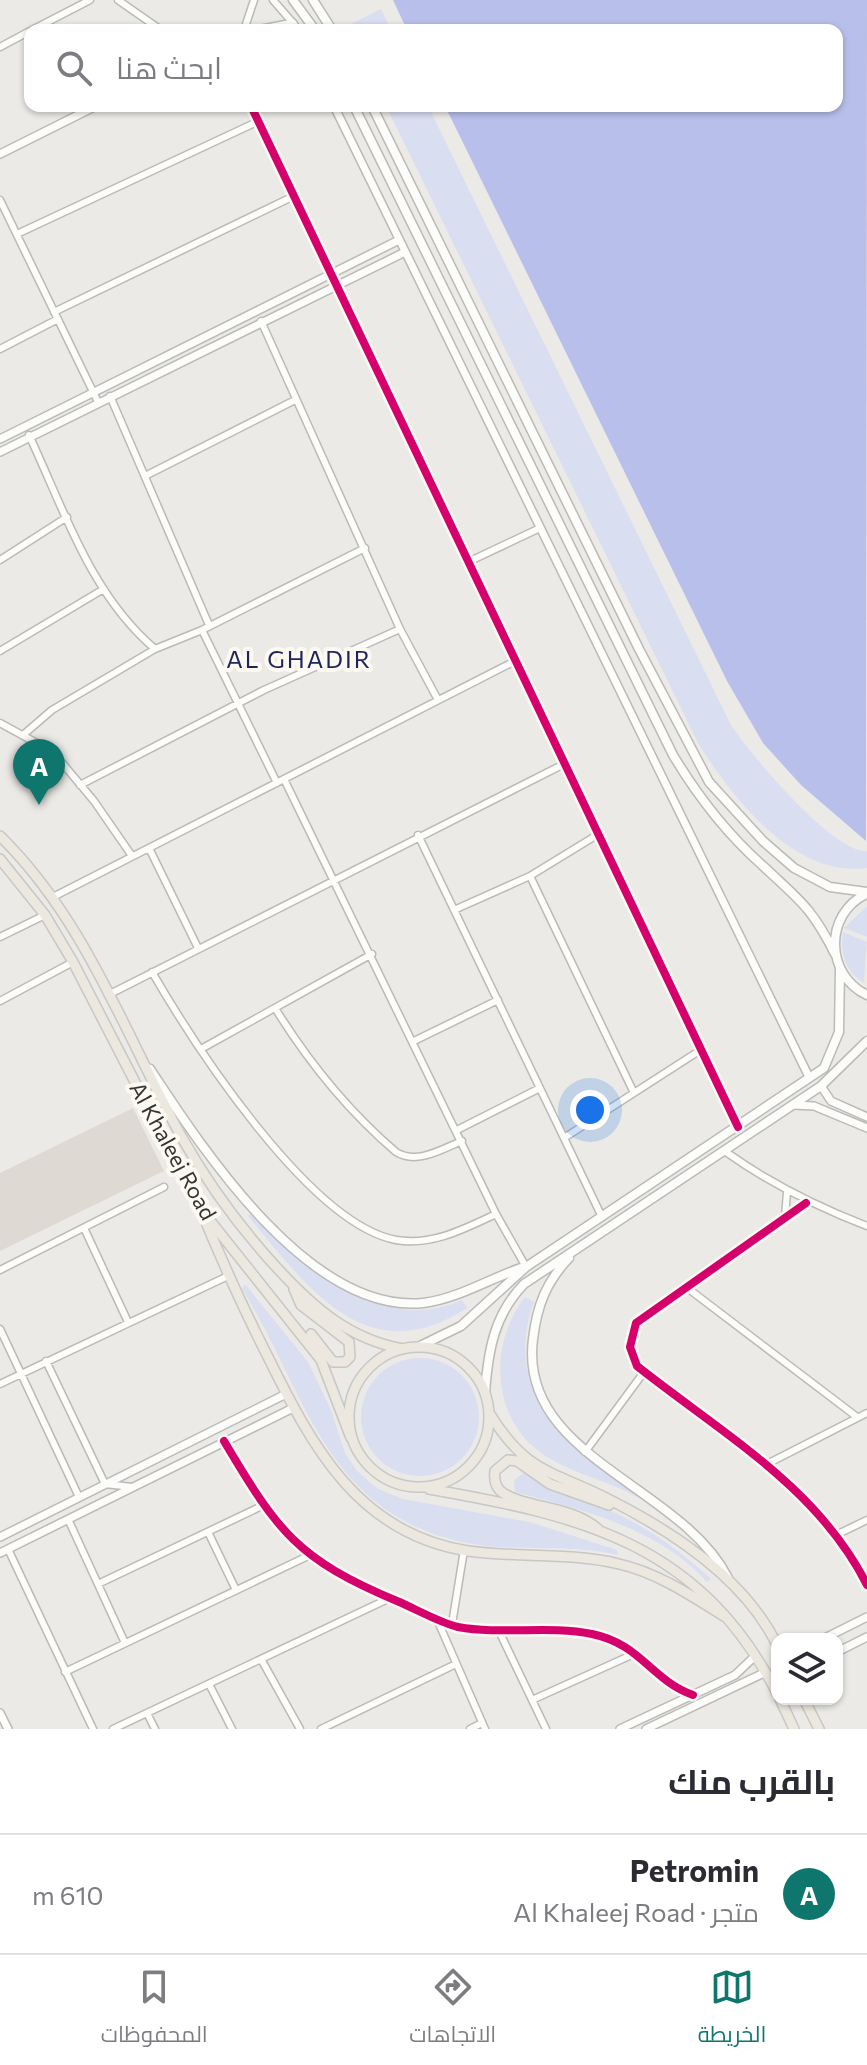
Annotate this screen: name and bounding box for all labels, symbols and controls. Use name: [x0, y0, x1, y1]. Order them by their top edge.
search box: [24, 24, 843, 112]
icon: search: [52, 46, 96, 90]
text: ابحث هنا: [116, 48, 222, 85]
district label: AL GHADIR: [226, 644, 372, 673]
pin: A: [13, 739, 65, 805]
street label: Al Khaleej Road: [124, 1077, 223, 1225]
your location: [570, 1090, 610, 1130]
map controls: [771, 1633, 843, 1705]
button: layers: [771, 1633, 843, 1705]
text: بالقرب منك: [668, 1759, 835, 1801]
text: Petromin: [630, 1851, 759, 1888]
text: 610 m: [32, 1879, 104, 1910]
text: A: [800, 1879, 818, 1910]
text: متجر · Al Khaleej Road: [513, 1896, 759, 1927]
tab: المحفوظات: [101, 1965, 208, 2055]
tab: الاتجاهات: [409, 1965, 496, 2055]
tab: الخريطة: [698, 1965, 766, 2055]

